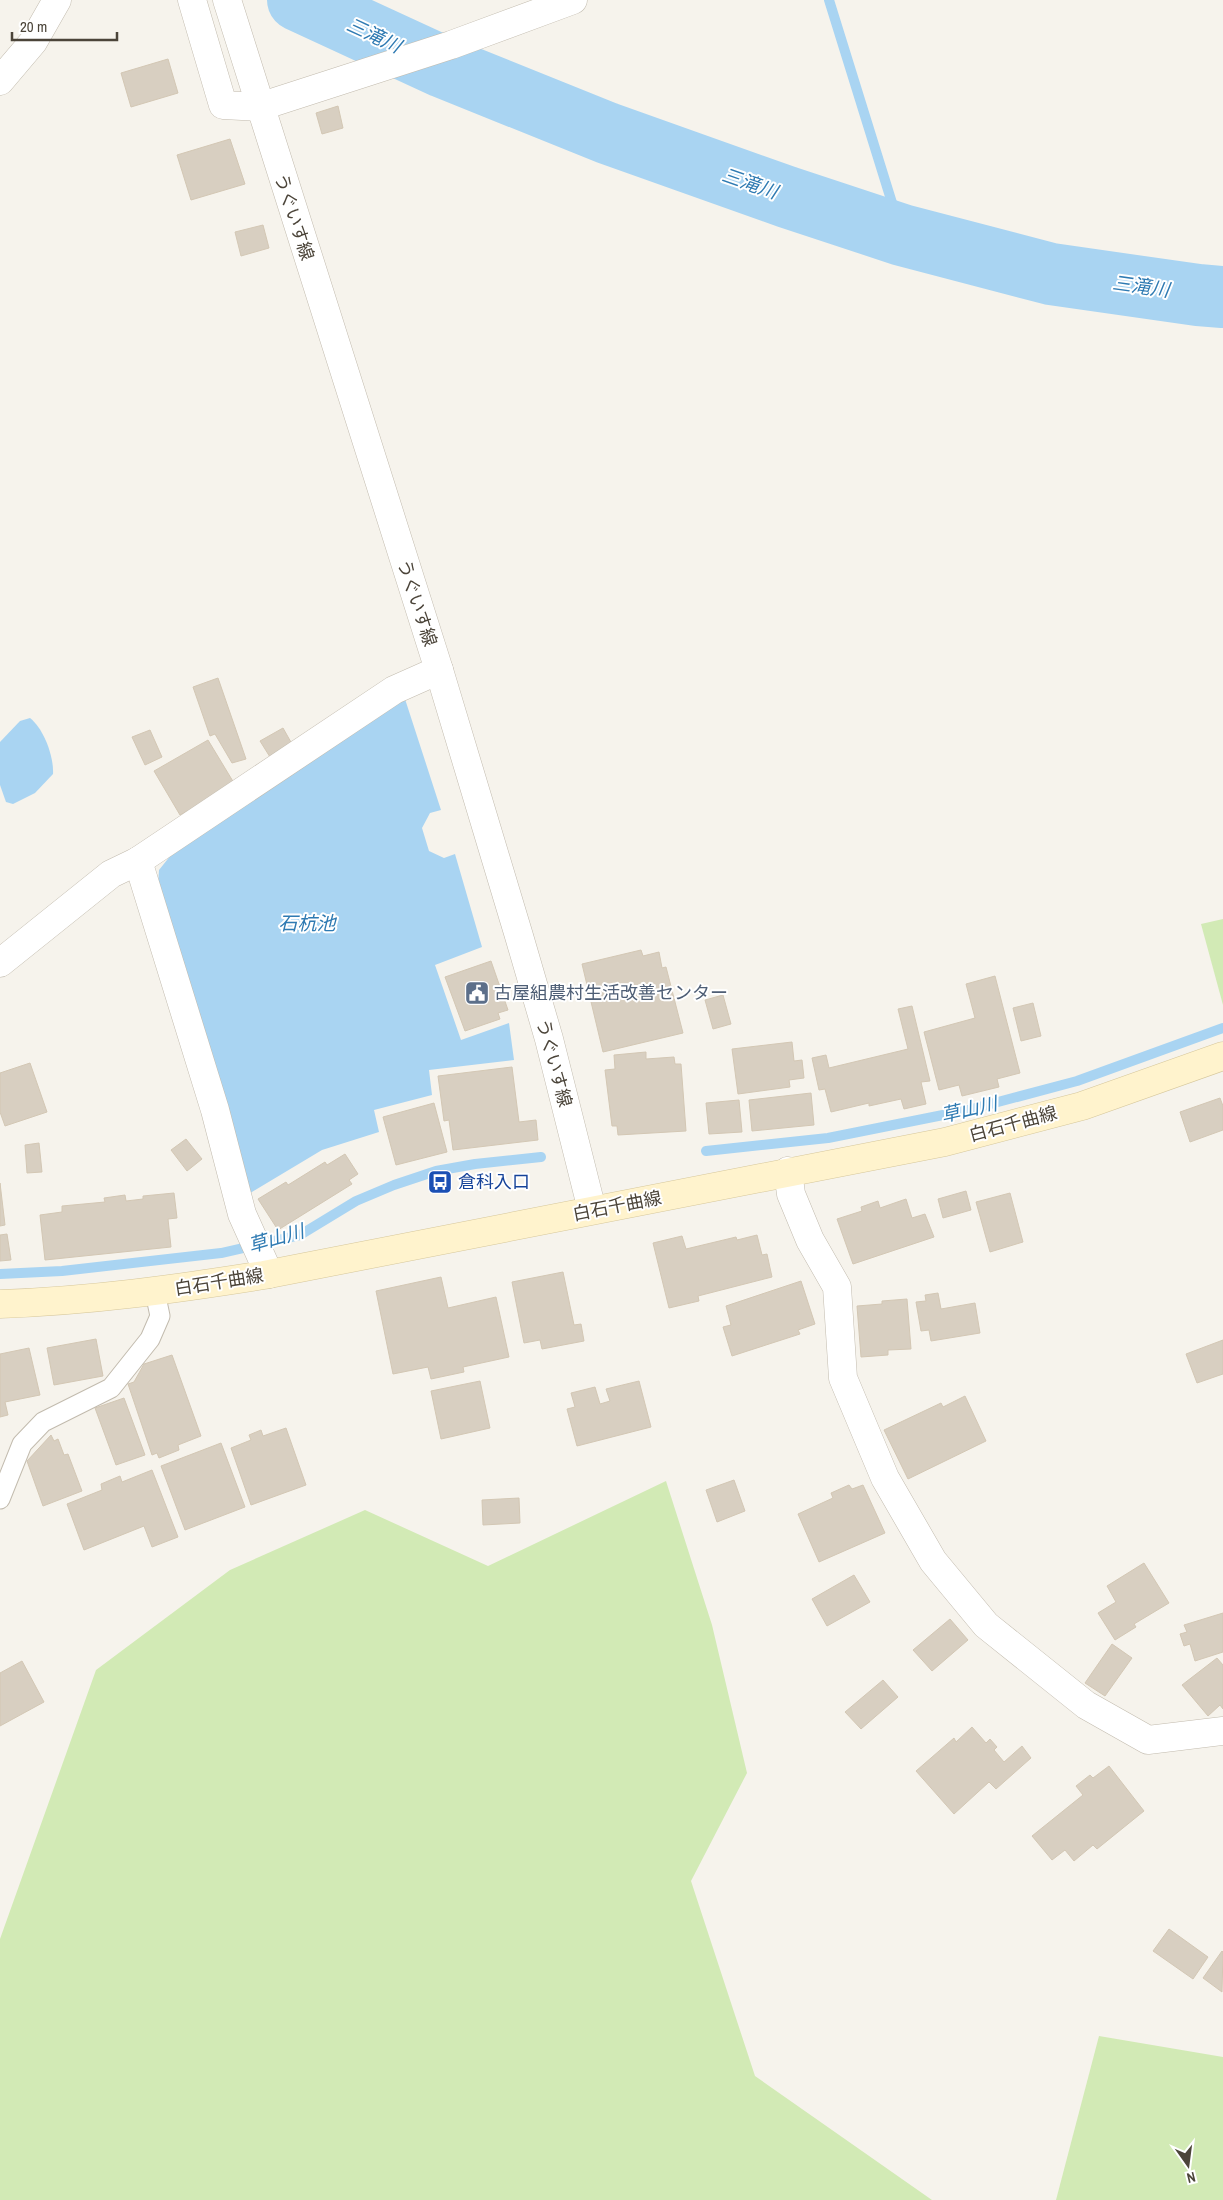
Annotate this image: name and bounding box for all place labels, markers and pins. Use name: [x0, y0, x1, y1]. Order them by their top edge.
public building icon: 古屋組農村生活改善センター: [464, 980, 490, 1006]
place label: 古屋組農村生活改善センター: [494, 980, 728, 1005]
bus stop icon: 倉科入口: [427, 1169, 453, 1195]
place label: 倉科入口: [458, 1169, 530, 1194]

